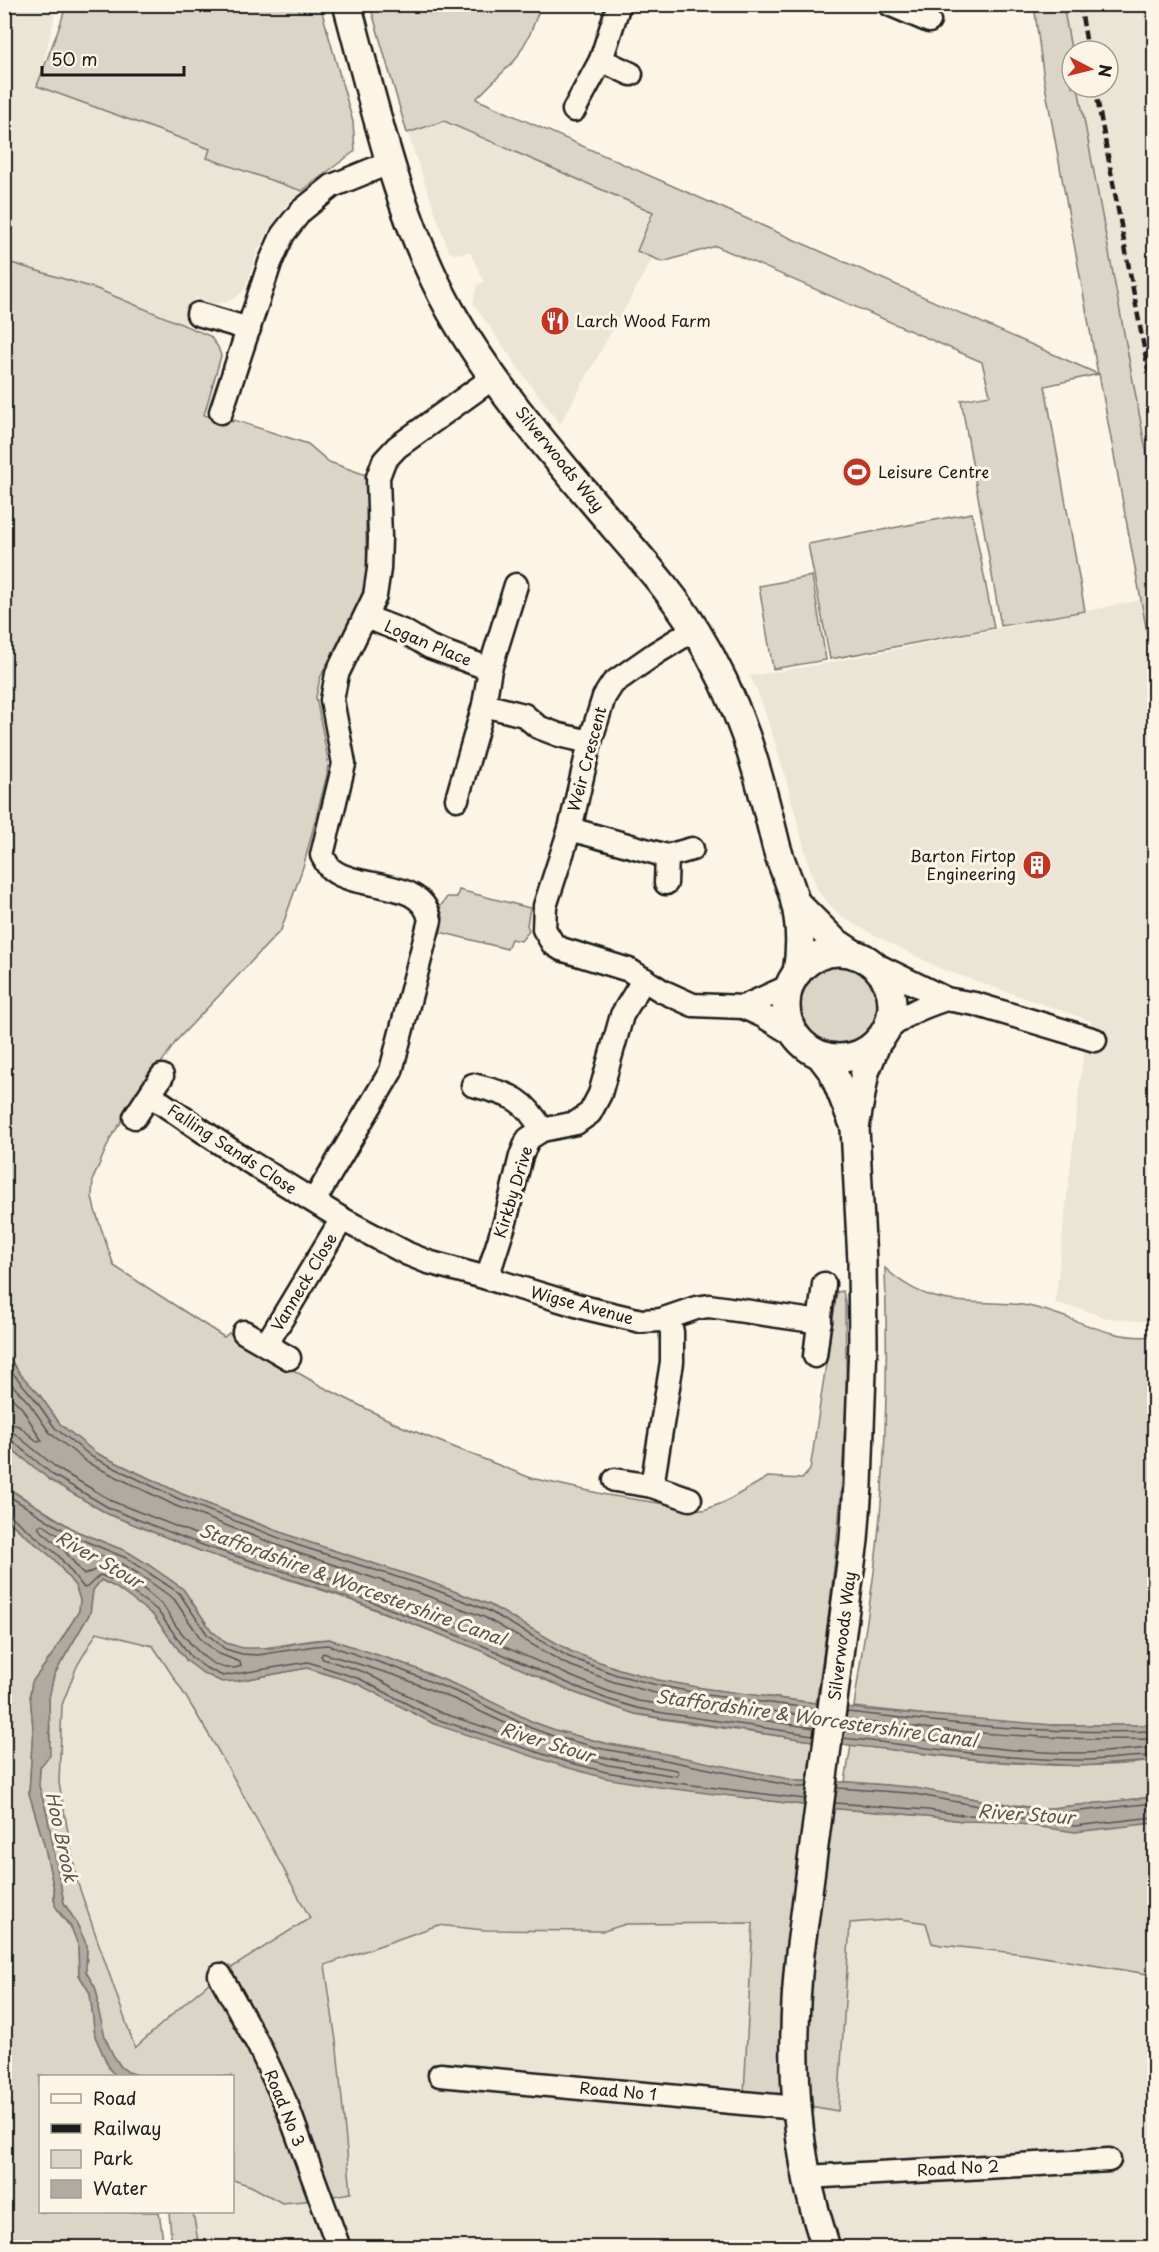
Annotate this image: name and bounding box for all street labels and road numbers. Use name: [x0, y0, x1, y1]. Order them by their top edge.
street label: Silverwoods Way: [510, 400, 611, 516]
street label: Logan Place: [381, 613, 476, 671]
street label: Weir Crescent: [560, 703, 612, 814]
street label: Falling Sands Close: [163, 1097, 302, 1199]
street label: Kirkby Drive: [487, 1143, 537, 1241]
street label: Vanneck Close: [264, 1228, 342, 1335]
street label: Wigse Avenue: [528, 1279, 637, 1329]
street label: Silverwoods Way: [821, 1570, 861, 1702]
street label: Road No 3: [260, 2066, 312, 2150]
street label: Road No 1: [578, 2075, 658, 2105]
street label: Road No 2: [916, 2153, 1000, 2181]

